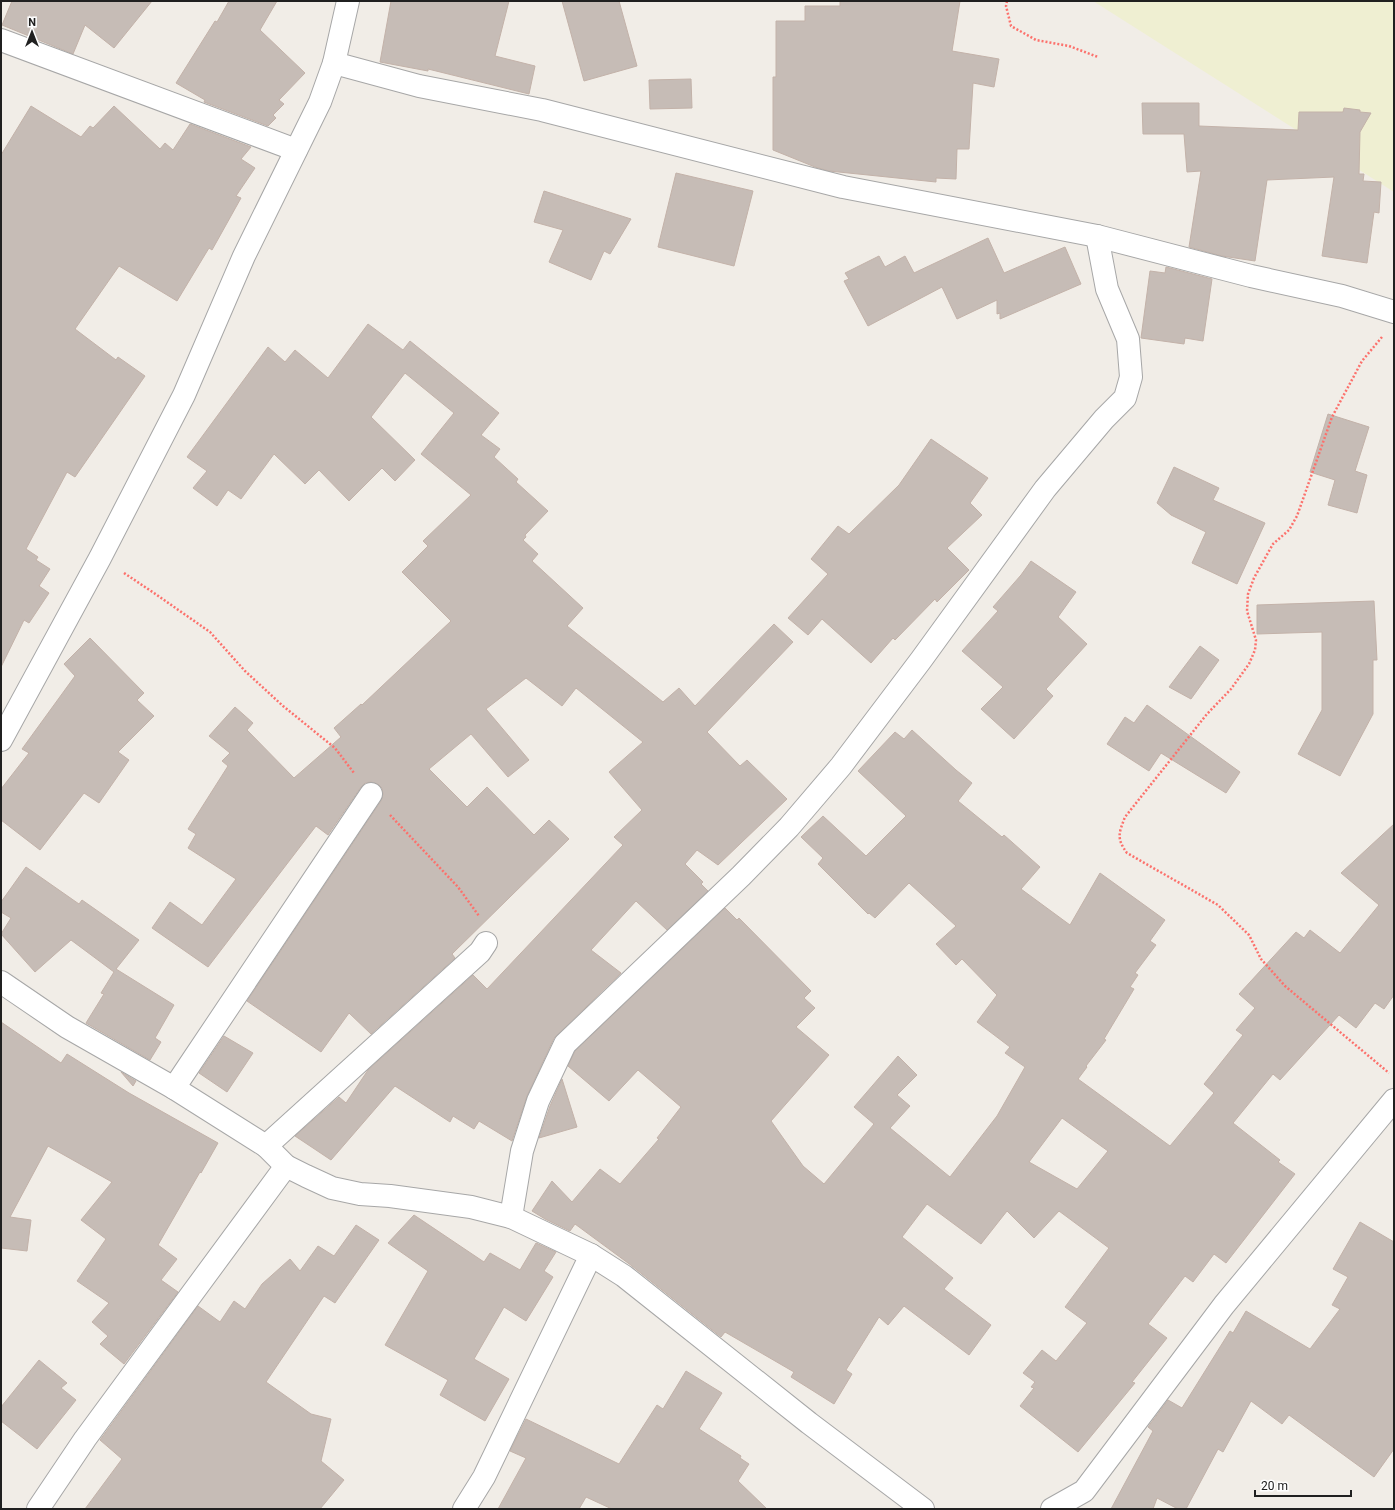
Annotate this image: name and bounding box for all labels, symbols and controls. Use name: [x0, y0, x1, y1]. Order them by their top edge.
north arrow: [12, 12, 52, 52]
text: N: [28, 16, 36, 29]
scale bar: [1255, 1472, 1351, 1498]
text: 20 m: [1261, 1479, 1288, 1493]

